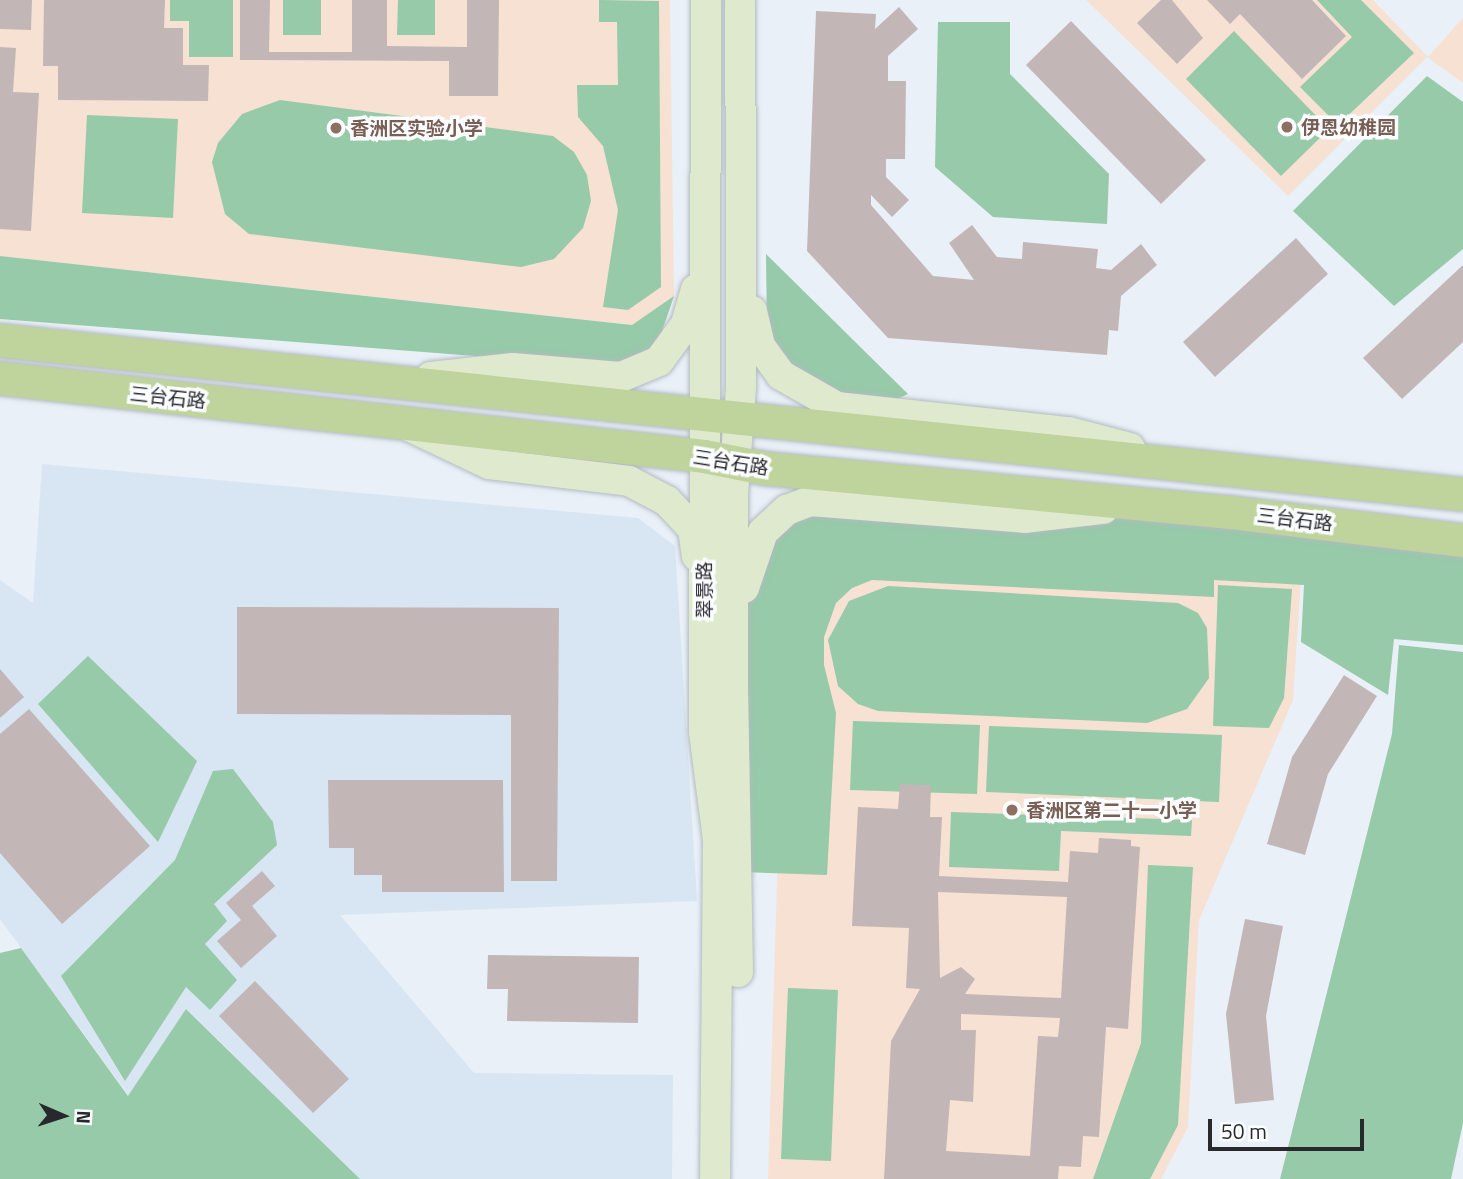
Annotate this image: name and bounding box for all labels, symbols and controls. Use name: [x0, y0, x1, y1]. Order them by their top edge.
place label: 伊恩幼稚园: [1301, 116, 1396, 138]
place label: 香洲区实验小学: [350, 117, 483, 139]
marker: 伊恩幼稚园: [1279, 119, 1295, 135]
marker: 香洲区实验小学: [328, 120, 344, 136]
street label: 三台石路: [129, 382, 207, 412]
street label: 三台石路: [692, 445, 770, 479]
street label: 三台石路: [1256, 503, 1334, 535]
street label: 翠景路: [693, 562, 715, 618]
place label: 香洲区第二十一小学: [1026, 799, 1197, 821]
marker: 香洲区第二十一小学: [1004, 802, 1020, 818]
north arrow: [28, 1081, 98, 1151]
scale bar: [1211, 1106, 1367, 1150]
text: N: [70, 1110, 99, 1124]
text: 50 m: [1221, 1115, 1267, 1147]

